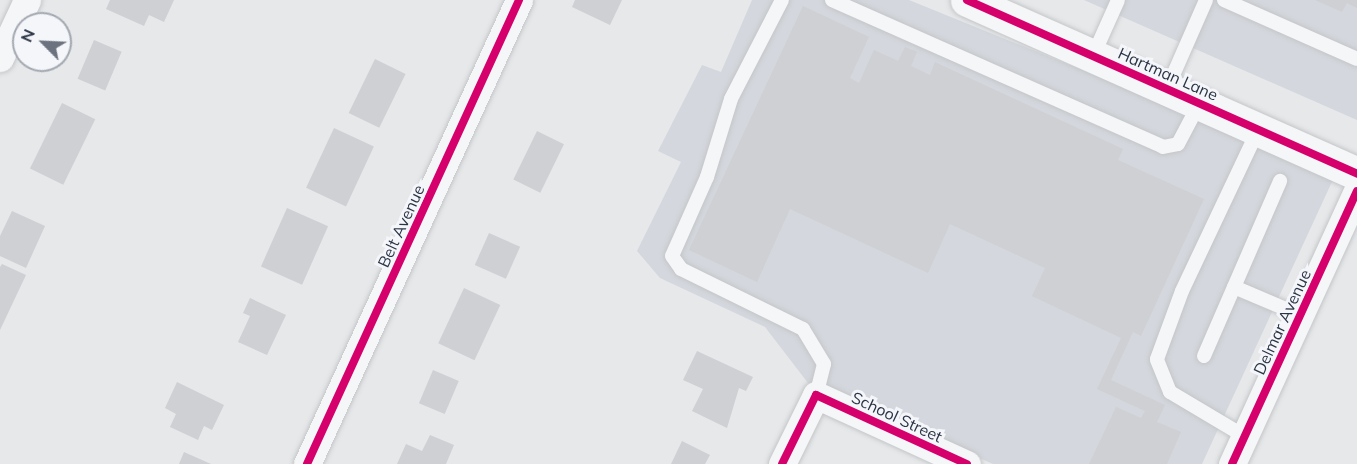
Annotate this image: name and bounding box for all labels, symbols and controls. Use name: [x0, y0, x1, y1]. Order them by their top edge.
north arrow: [12, 12, 72, 72]
text: N: [16, 26, 39, 45]
street label: Hartman Lane: [1115, 43, 1221, 105]
street label: Belt Avenue: [374, 182, 428, 270]
street label: Delmar Avenue: [1249, 266, 1315, 378]
street label: School Street: [849, 388, 945, 446]

